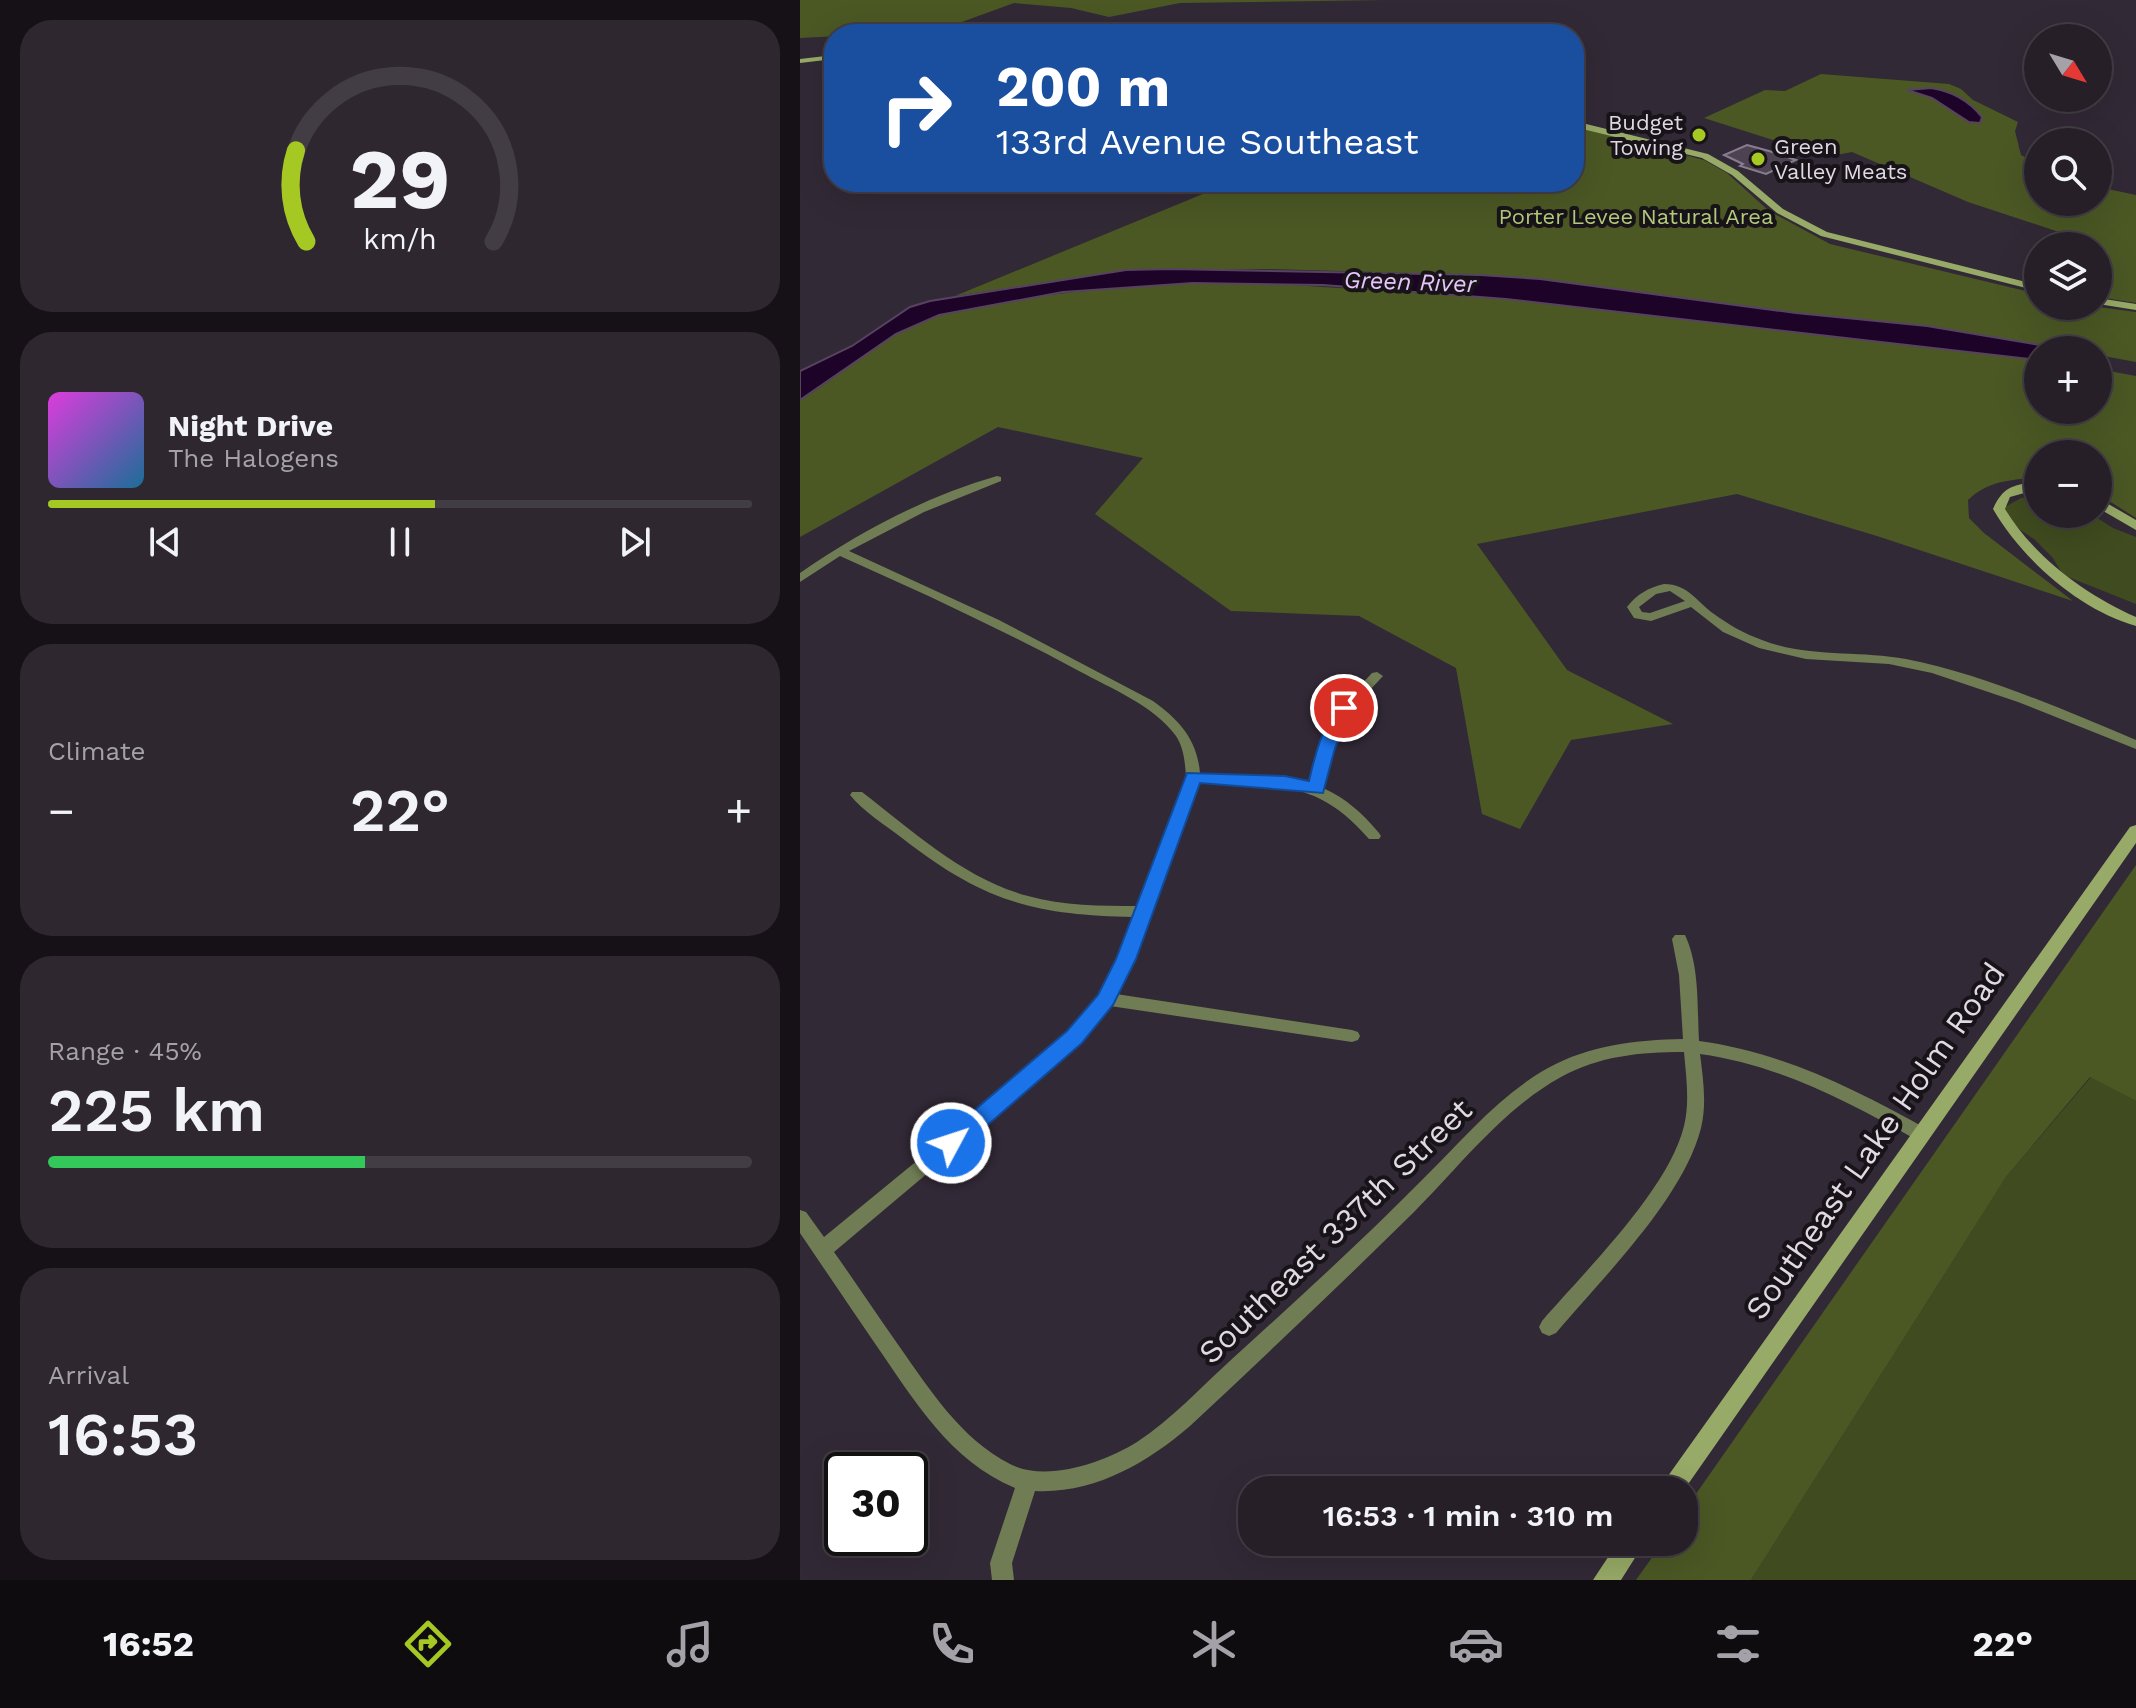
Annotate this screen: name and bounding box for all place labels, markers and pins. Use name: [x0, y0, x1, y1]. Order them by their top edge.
place label: Budget Towing: [1608, 110, 1683, 160]
marker: Budget Towing: [1690, 126, 1708, 144]
place label: Green Valley Meats: [1774, 134, 1907, 184]
marker: Green Valley Meats: [1749, 150, 1767, 168]
pin: [1310, 674, 1378, 742]

